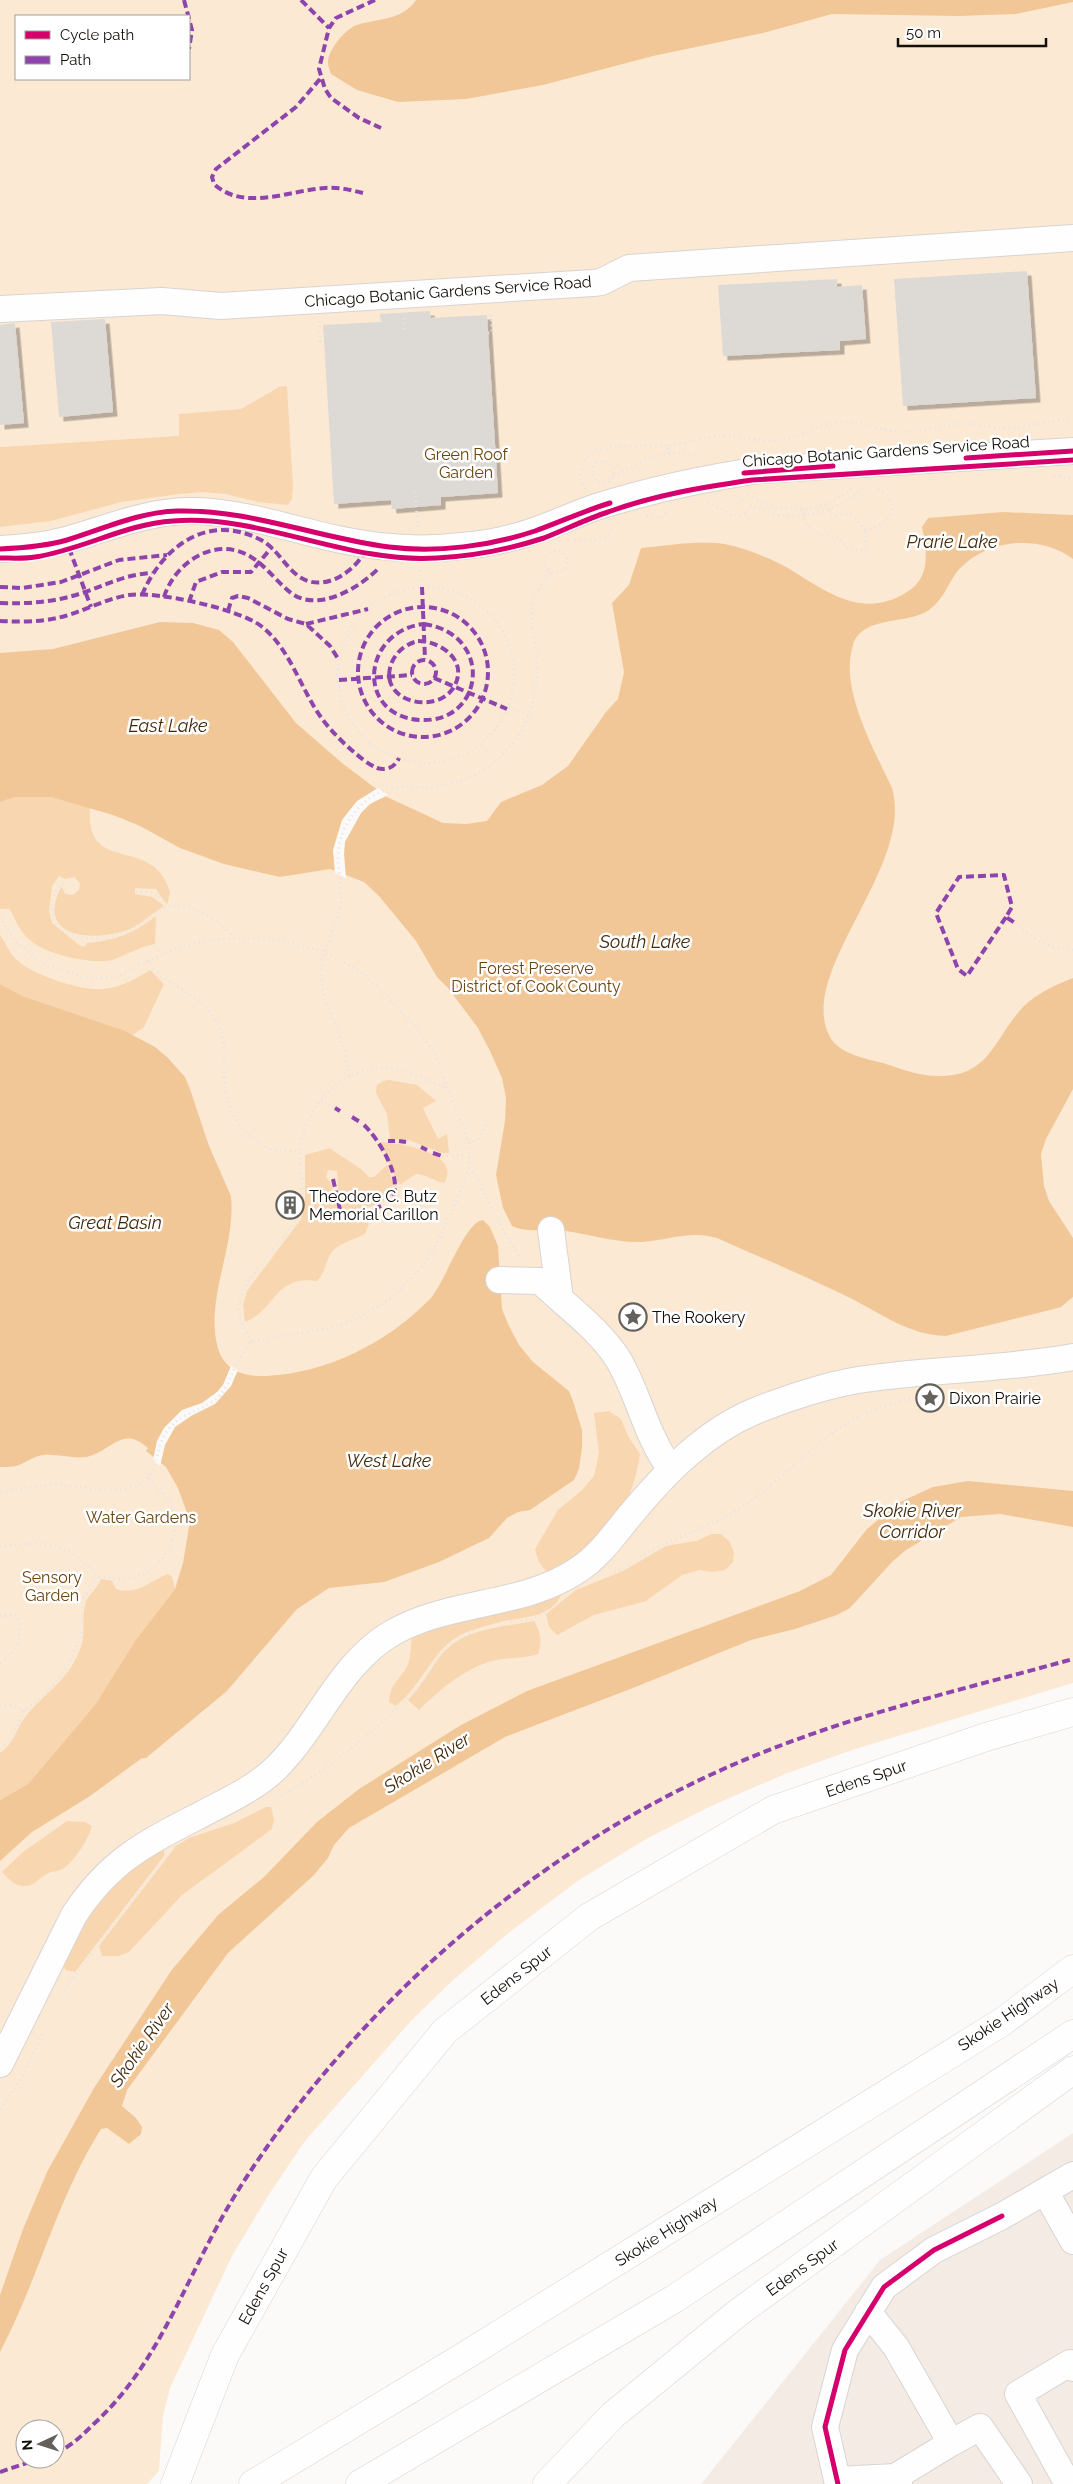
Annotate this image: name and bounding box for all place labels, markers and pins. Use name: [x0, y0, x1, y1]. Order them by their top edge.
place label: Theodore C. Butz Memorial Carillon: [309, 1187, 439, 1224]
building icon: Theodore C. Butz Memorial Carillon: [275, 1190, 305, 1220]
place icon: The Rookery: [618, 1302, 648, 1332]
place label: The Rookery: [652, 1308, 746, 1327]
place icon: Dixon Prairie: [915, 1383, 945, 1413]
place label: Dixon Prairie: [949, 1389, 1041, 1408]

